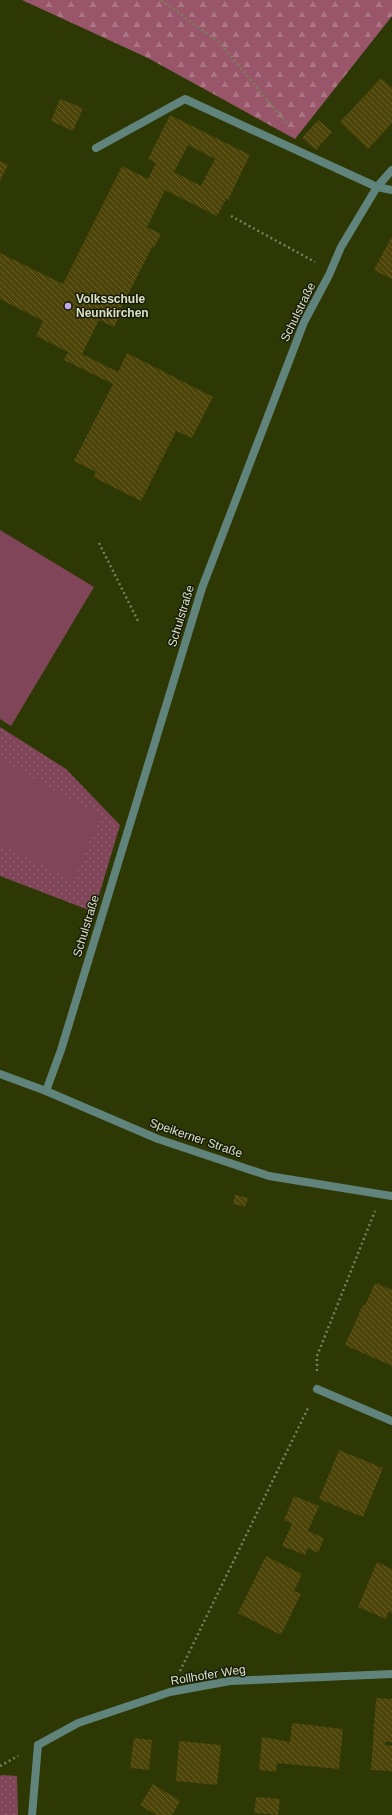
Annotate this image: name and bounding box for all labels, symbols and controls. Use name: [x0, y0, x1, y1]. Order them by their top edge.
street label: Schulstraße: [278, 280, 318, 344]
place label: Volksschule Neunkirchen: [76, 292, 149, 320]
marker: Volksschule Neunkirchen: [63, 301, 73, 311]
street label: Schulstraße: [165, 583, 197, 649]
street label: Schulstraße: [70, 893, 102, 959]
street label: Speikerner Straße: [148, 1116, 245, 1161]
street label: Rollhofer Weg: [169, 1662, 247, 1688]

